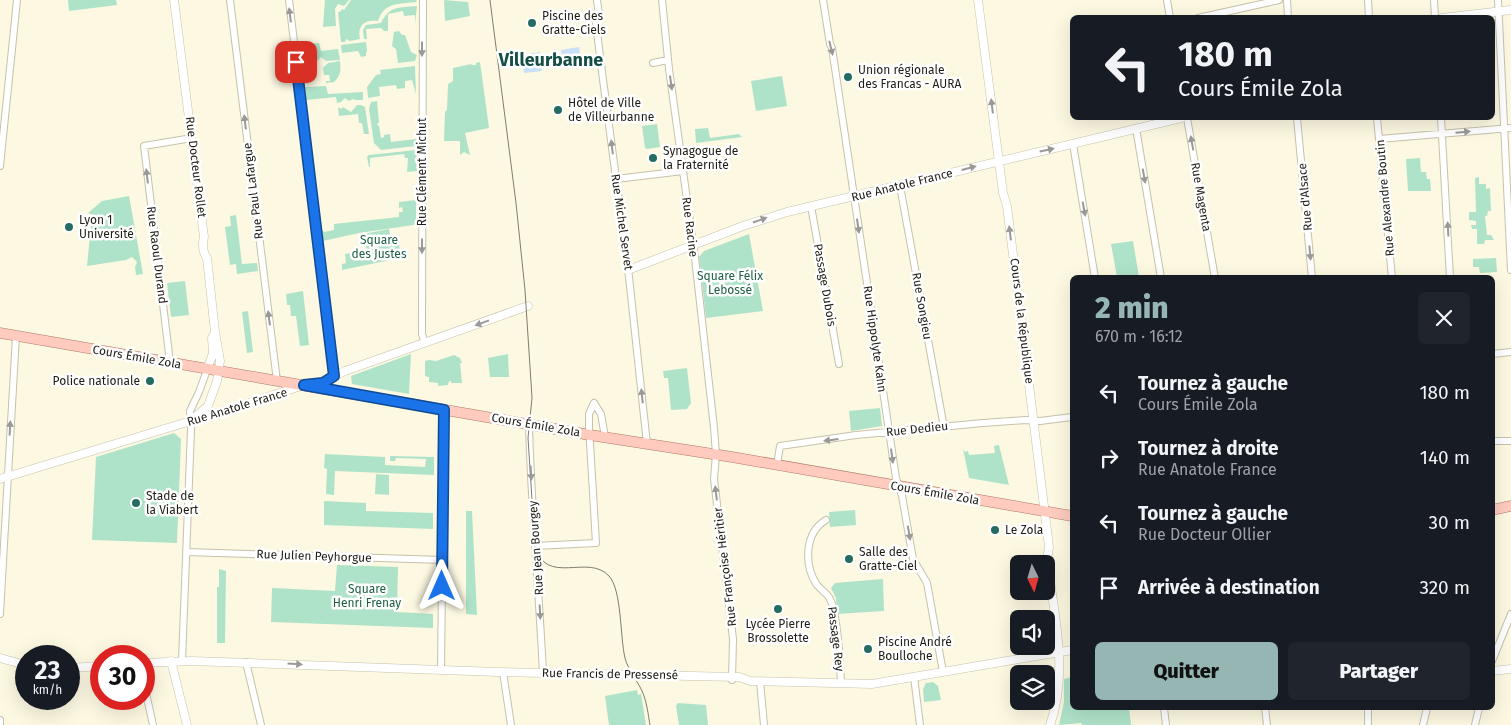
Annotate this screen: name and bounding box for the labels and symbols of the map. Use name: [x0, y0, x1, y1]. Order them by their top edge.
one-way arrow: [286, 6, 294, 22]
place label: Piscine des Gratte-Ciels: [542, 9, 606, 37]
marker: Piscine des Gratte-Ciels: [526, 17, 538, 29]
one-way arrow: [827, 40, 835, 56]
pin: [275, 41, 317, 83]
one-way arrow: [418, 41, 426, 57]
district label: Villeurbanne: [498, 49, 603, 71]
place label: Union régionale des Francas - AURA: [858, 63, 962, 91]
marker: Union régionale des Francas - AURA: [842, 71, 854, 83]
one-way arrow: [667, 76, 675, 92]
place label: Hôtel de Ville de Villeurbanne: [568, 96, 654, 124]
one-way arrow: [988, 98, 996, 114]
marker: Hôtel de Ville de Villeurbanne: [552, 104, 564, 116]
one-way arrow: [241, 114, 249, 130]
street label: Rue Docteur Rollet: [183, 116, 209, 219]
street label: Rue Clément Michut: [415, 117, 429, 226]
one-way arrow: [1455, 128, 1471, 136]
one-way arrow: [1187, 135, 1195, 151]
one-way arrow: [608, 139, 616, 155]
street label: Rue Alexandre Boutin: [1373, 139, 1397, 257]
street label: Rue Paul Lafargue: [240, 142, 266, 240]
place label: Synagogue de la Fraternité: [663, 144, 738, 172]
one-way arrow: [1039, 146, 1054, 154]
marker: Synagogue de la Fraternité: [647, 152, 659, 164]
street label: Rue Magenta: [1188, 161, 1214, 233]
street label: Rue d'Alsace: [1295, 163, 1315, 231]
one-way arrow: [961, 164, 976, 172]
street label: Rue Anatole France: [850, 166, 954, 204]
one-way arrow: [143, 168, 151, 184]
one-way arrow: [1140, 168, 1148, 184]
street label: Rue Michel Servet: [608, 173, 636, 272]
street label: Rue Racine: [679, 196, 701, 258]
one-way arrow: [1080, 202, 1088, 218]
street label: Rue Raoul Durand: [144, 206, 170, 304]
place label: Lyon 1 Université: [79, 213, 134, 241]
one-way arrow: [753, 216, 768, 224]
one-way arrow: [855, 218, 863, 234]
marker: Lyon 1 Université: [63, 221, 75, 233]
one-way arrow: [1443, 221, 1451, 237]
one-way arrow: [1006, 225, 1014, 241]
park label: Square des Justes: [351, 233, 407, 261]
one-way arrow: [418, 238, 426, 254]
street label: Passage Dubois: [811, 243, 839, 328]
one-way arrow: [1306, 245, 1314, 261]
street label: Cours de la République: [1007, 258, 1037, 384]
park label: Square Félix Lebossé: [697, 269, 763, 297]
street label: Rue Songieu: [909, 271, 935, 341]
street label: Rue Hippolyte Kahn: [861, 285, 889, 393]
one-way arrow: [265, 310, 273, 326]
one-way arrow: [474, 319, 489, 327]
street label: Cours Émile Zola: [92, 341, 183, 372]
place label: Police nationale: [53, 374, 140, 388]
marker: Police nationale: [144, 375, 156, 387]
street label: Rue Anatole France: [185, 385, 289, 429]
one-way arrow: [638, 387, 646, 403]
street label: Cours Émile Zola: [491, 409, 582, 440]
street label: Rue Dedieu: [885, 419, 949, 439]
one-way arrow: [6, 420, 14, 436]
one-way arrow: [823, 436, 839, 444]
one-way arrow: [889, 448, 897, 464]
one-way arrow: [527, 465, 535, 481]
street label: Cours Émile Zola: [890, 477, 981, 508]
one-way arrow: [712, 484, 720, 500]
place label: Stade de la Viabert: [146, 489, 199, 517]
marker: Stade de la Viabert: [130, 497, 142, 509]
street label: Rue Jean Bourgey: [526, 500, 546, 596]
street label: Rue Françoise Héritier: [711, 506, 739, 627]
place label: Le Zola: [1005, 523, 1043, 537]
marker: Le Zola: [989, 524, 1001, 536]
one-way arrow: [905, 525, 913, 541]
place label: Salle des Gratte-Ciel: [859, 545, 918, 573]
street label: Rue Julien Peyhorgue: [256, 547, 372, 565]
marker: Salle des Gratte-Ciel: [843, 553, 855, 565]
north arrow: [1010, 555, 1055, 600]
position arrow: [415, 559, 467, 611]
park label: Square Henri Frenay: [333, 582, 401, 610]
marker: Lycée Pierre Brossolette: [772, 603, 784, 615]
one-way arrow: [537, 604, 545, 620]
street label: Passage Rey: [825, 606, 847, 672]
place label: Lycée Pierre Brossolette: [745, 617, 811, 645]
place label: Piscine André Boulloche: [878, 635, 952, 663]
marker: Piscine André Boulloche: [862, 643, 874, 655]
speed limit sign: 30: [90, 645, 155, 710]
one-way arrow: [287, 660, 303, 668]
street label: Rue Francis de Pressensé: [542, 666, 678, 682]

